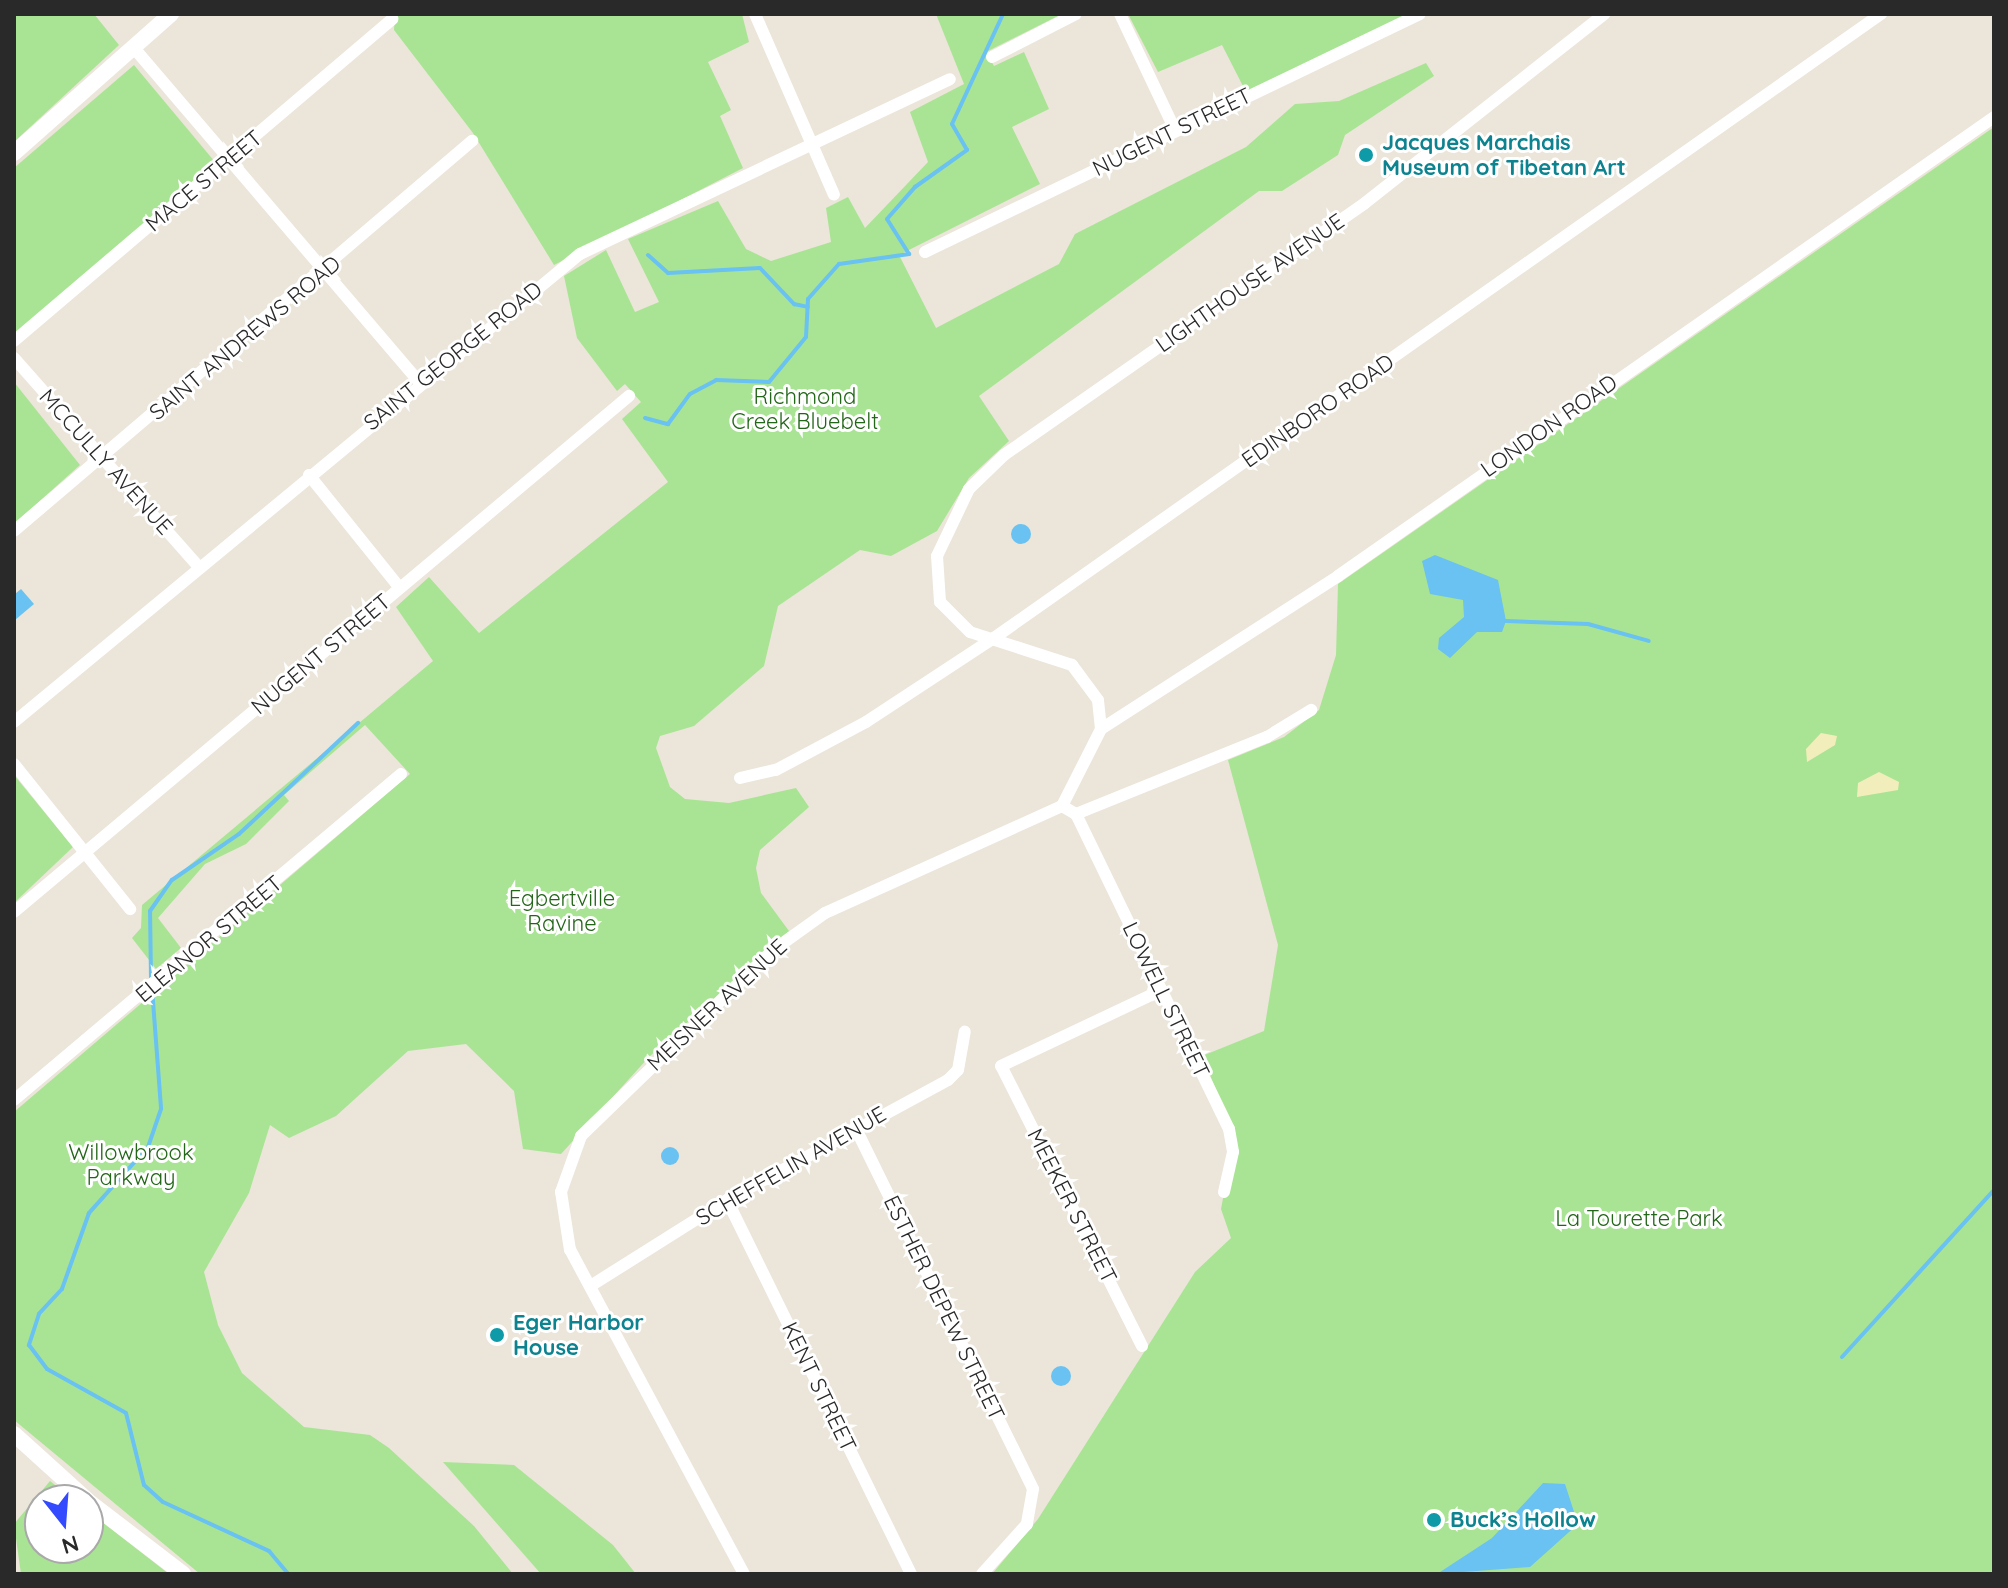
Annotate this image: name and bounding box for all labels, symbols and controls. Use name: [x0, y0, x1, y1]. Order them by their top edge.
street label: NUGENT STREET: [1088, 82, 1256, 182]
street label: MACE STREET: [140, 125, 268, 237]
place label: Jacques Marchais Museum of Tibetan Art: [1382, 129, 1626, 180]
marker: Jacques Marchais Museum of Tibetan Art: [1357, 146, 1375, 164]
street label: LIGHTHOUSE AVENUE: [1151, 208, 1349, 358]
street label: SAINT ANDREWS ROAD: [144, 250, 346, 426]
street label: SAINT GEORGE ROAD: [359, 276, 547, 436]
street label: EDINBORO ROAD: [1237, 349, 1399, 473]
street label: LONDON ROAD: [1476, 369, 1622, 483]
park label: Richmond Creek Bluebelt: [731, 383, 879, 434]
street label: MCCULLY AVENUE: [34, 384, 178, 540]
street label: NUGENT STREET: [246, 588, 396, 720]
street label: ELEANOR STREET: [130, 870, 288, 1008]
park label: Egbertville Ravine: [509, 885, 615, 936]
street label: LOWELL STREET: [1117, 918, 1215, 1082]
street label: MEISNER AVENUE: [642, 934, 792, 1076]
street label: SCHEFFELIN AVENUE: [691, 1101, 891, 1231]
street label: MEEKER STREET: [1022, 1124, 1122, 1288]
park label: Willowbrook Parkway: [68, 1139, 194, 1190]
street label: ESTHER DEPEW STREET: [878, 1191, 1010, 1425]
park label: La Tourette Park: [1555, 1206, 1723, 1232]
place label: Eger Harbor House: [513, 1309, 644, 1360]
street label: KENT STREET: [776, 1318, 862, 1456]
marker: Eger Harbor House: [488, 1326, 506, 1344]
north arrow: [24, 1484, 104, 1564]
place label: Buck’s Hollow: [1450, 1507, 1596, 1533]
marker: Buck’s Hollow: [1425, 1511, 1443, 1529]
text: N: [59, 1529, 82, 1561]

